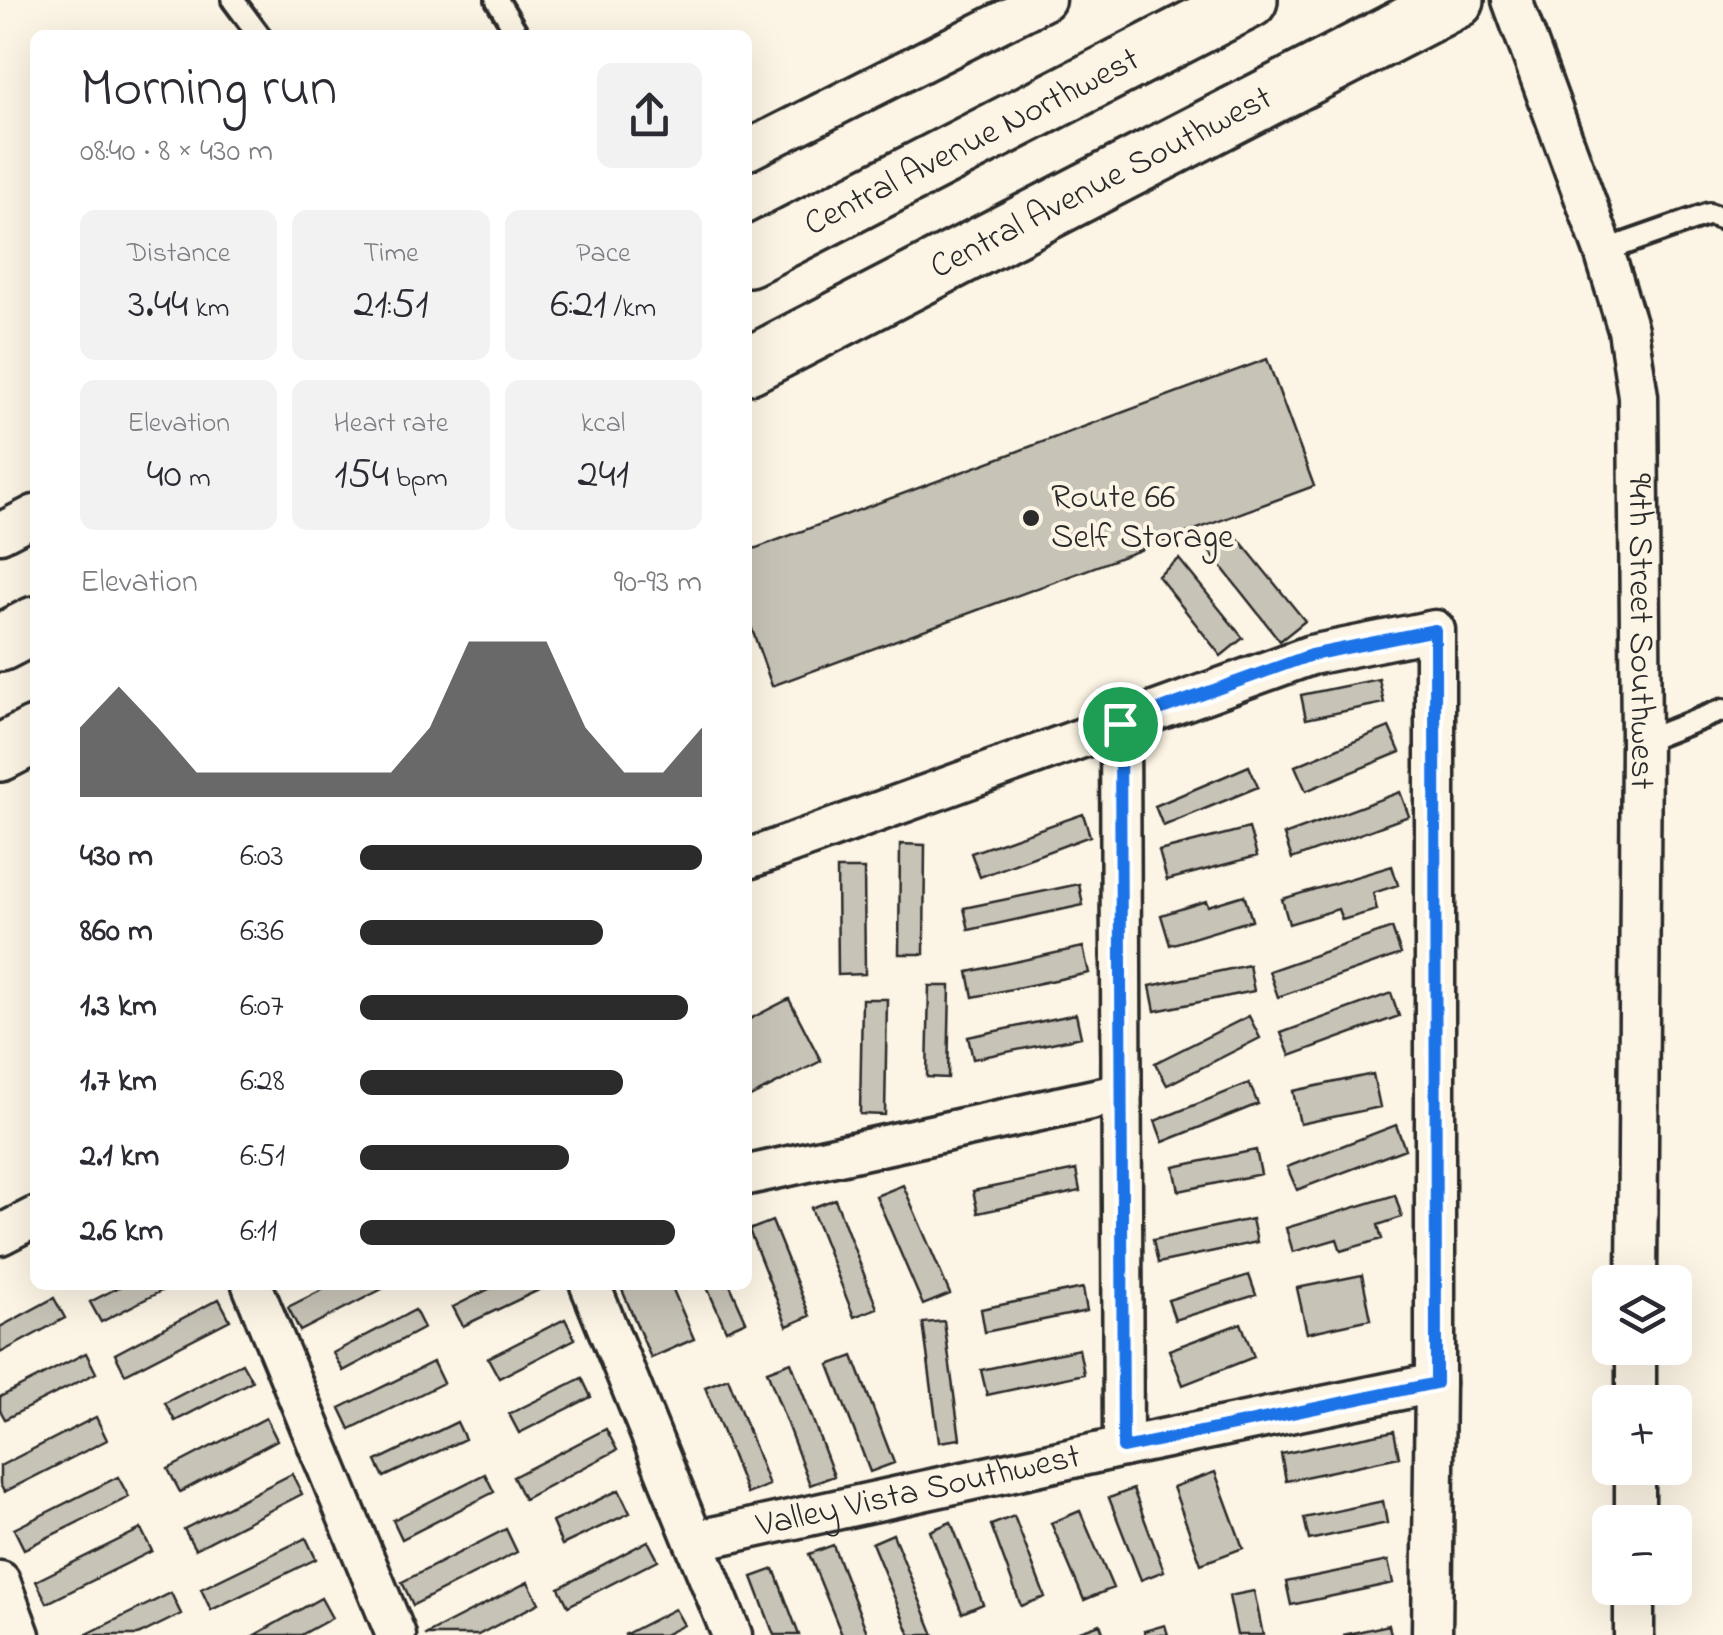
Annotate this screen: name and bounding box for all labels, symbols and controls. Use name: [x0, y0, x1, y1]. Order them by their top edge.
street label: Central Avenue Northwest: [795, 35, 1149, 250]
text: Morning run: [80, 51, 337, 131]
button: share: [597, 63, 702, 168]
street label: Central Avenue Southwest: [921, 73, 1282, 293]
text: 08:40 · 8 × 430 m: [80, 129, 273, 176]
text: Distance: [127, 234, 230, 275]
text: Time: [363, 234, 419, 275]
text: Pace: [576, 234, 631, 275]
text: 3.44: [128, 275, 188, 336]
text: 21:51: [353, 275, 429, 336]
text: 6:21: [550, 275, 607, 336]
text: km: [188, 289, 229, 330]
text: /km: [607, 289, 656, 330]
text: Elevation: [127, 404, 230, 445]
text: Heart rate: [334, 404, 448, 445]
text: kcal: [581, 404, 626, 445]
text: 40: [147, 445, 182, 506]
text: 154: [334, 445, 389, 506]
text: 241: [578, 445, 629, 506]
text: m: [182, 459, 211, 500]
text: bpm: [389, 459, 448, 500]
place label: Route 66 Self Storage: [1051, 473, 1234, 564]
street label: 94th Street Southwest: [1613, 473, 1667, 790]
marker: Route 66 Self Storage: [1020, 507, 1042, 529]
text: Elevation: [80, 560, 198, 607]
text: 90–93 m: [614, 560, 702, 607]
pin: [1078, 682, 1163, 767]
icon: arrive: [1093, 697, 1148, 752]
text: 430 m: [80, 834, 153, 881]
text: 6:03: [240, 834, 284, 881]
text: 860 m: [80, 909, 153, 956]
text: 6:36: [240, 909, 284, 956]
text: 1.3 km: [80, 984, 157, 1031]
text: 6:07: [240, 984, 284, 1031]
text: 1.7 km: [80, 1059, 157, 1106]
text: 6:28: [240, 1059, 285, 1106]
text: 2.1 km: [80, 1134, 159, 1181]
text: 6:51: [240, 1134, 285, 1181]
text: 2.6 km: [80, 1209, 163, 1256]
text: 6:11: [240, 1209, 277, 1256]
map controls: [1592, 1265, 1692, 1605]
button: layers: [1592, 1265, 1692, 1365]
button: +: [1592, 1385, 1692, 1485]
street label: Valley Vista Southwest: [751, 1431, 1086, 1552]
button: −: [1592, 1505, 1692, 1605]

